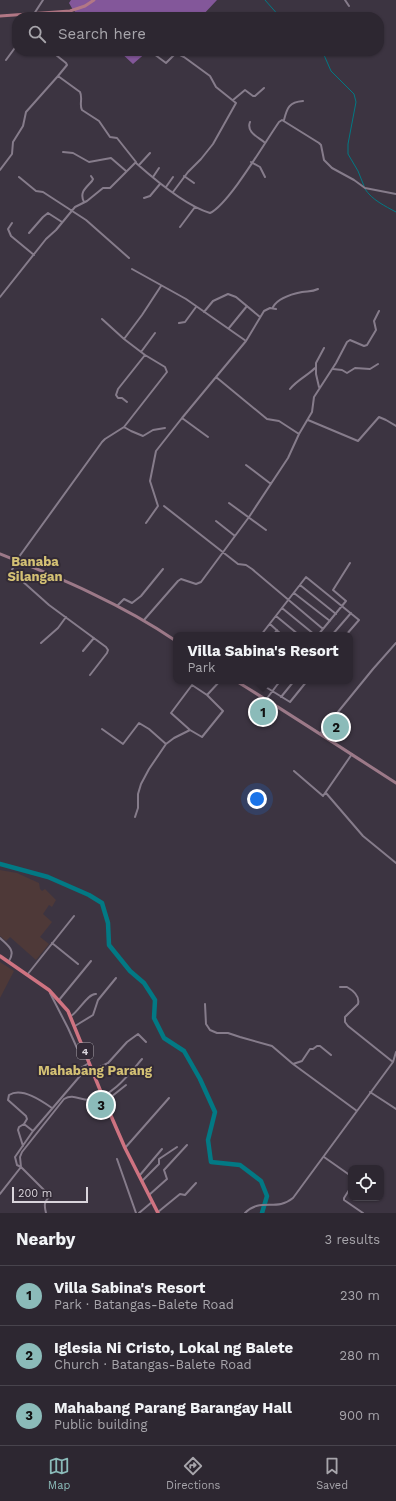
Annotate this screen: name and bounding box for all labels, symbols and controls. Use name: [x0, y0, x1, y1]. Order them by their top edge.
search box: [12, 12, 384, 56]
icon: search: [26, 23, 48, 45]
text: Search here: [58, 25, 146, 43]
district label: Banaba Silangan: [8, 554, 62, 584]
popup: [173, 632, 353, 684]
text: Villa Sabina's Resort: [187, 642, 339, 660]
text: Park: [187, 660, 215, 675]
pin: 1: [250, 697, 276, 727]
pin: 2: [323, 712, 349, 742]
your location: [247, 789, 267, 809]
road number: 4: [77, 1043, 93, 1059]
district label: Mahabang Parang: [38, 1063, 153, 1078]
pin: 3: [88, 1090, 114, 1120]
map controls: [348, 1165, 384, 1201]
button: locate: [348, 1165, 384, 1201]
scale bar: [12, 1185, 88, 1204]
text: 200 m: [18, 1187, 52, 1200]
text: Nearby: [16, 1229, 75, 1249]
text: 3 results: [325, 1232, 380, 1247]
text: Villa Sabina's Resort: [54, 1279, 205, 1297]
text: 1: [26, 1288, 32, 1303]
text: 230 m: [340, 1288, 380, 1303]
text: Park · Batangas-Balete Road: [54, 1297, 234, 1312]
text: Iglesia Ni Cristo, Lokal ng Balete: [54, 1339, 293, 1357]
text: 2: [25, 1348, 33, 1363]
text: 280 m: [340, 1348, 380, 1363]
text: Church · Batangas-Balete Road: [54, 1357, 252, 1372]
text: Mahabang Parang Barangay Hall: [54, 1399, 292, 1417]
text: 3: [25, 1408, 33, 1423]
text: 900 m: [339, 1408, 380, 1423]
text: Public building: [54, 1417, 147, 1432]
tab: Map: [48, 1455, 70, 1492]
tab: Directions: [166, 1455, 220, 1492]
tab: Saved: [316, 1455, 348, 1492]

